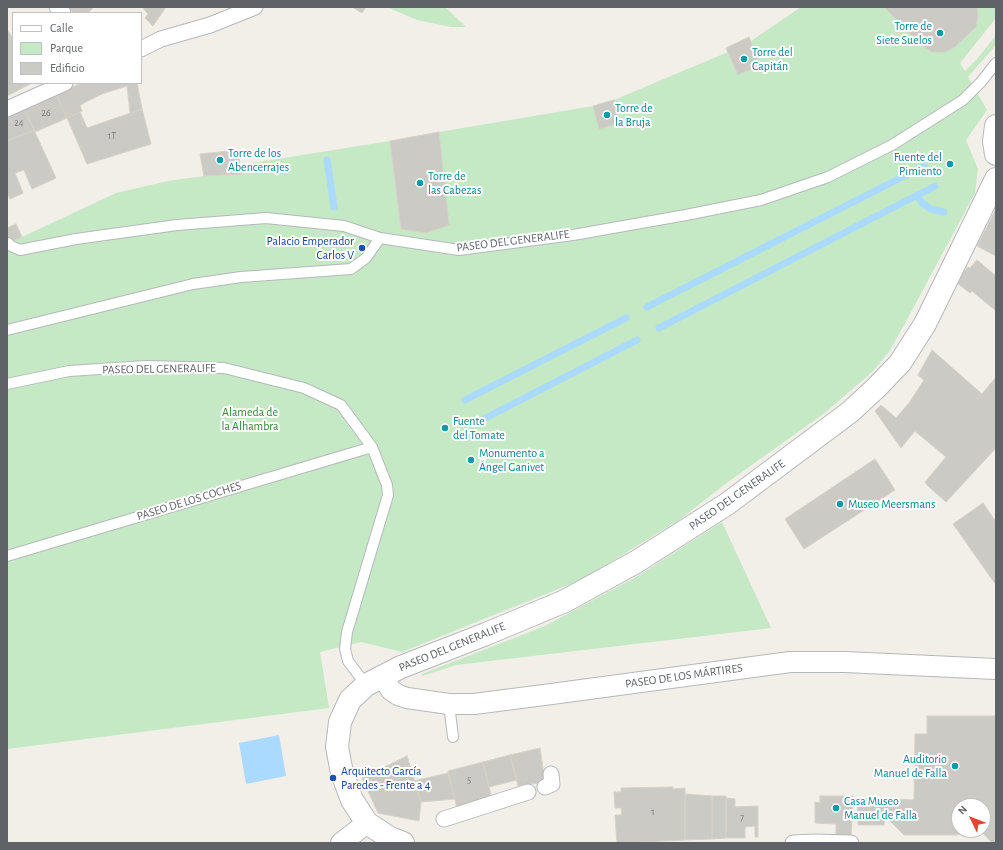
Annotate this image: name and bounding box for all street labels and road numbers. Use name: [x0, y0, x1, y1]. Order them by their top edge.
street label: PASEO DEL GENERALIFE: [456, 227, 570, 255]
street label: PASEO DEL GENERALIFE: [102, 361, 216, 377]
street label: PASEO DEL GENERALIFE: [686, 456, 788, 534]
street label: PASEO DE LOS COCHES: [135, 478, 243, 524]
street label: PASEO DEL GENERALIFE: [397, 619, 507, 675]
street label: PASEO DE LOS MÁRTIRES: [624, 661, 744, 691]

